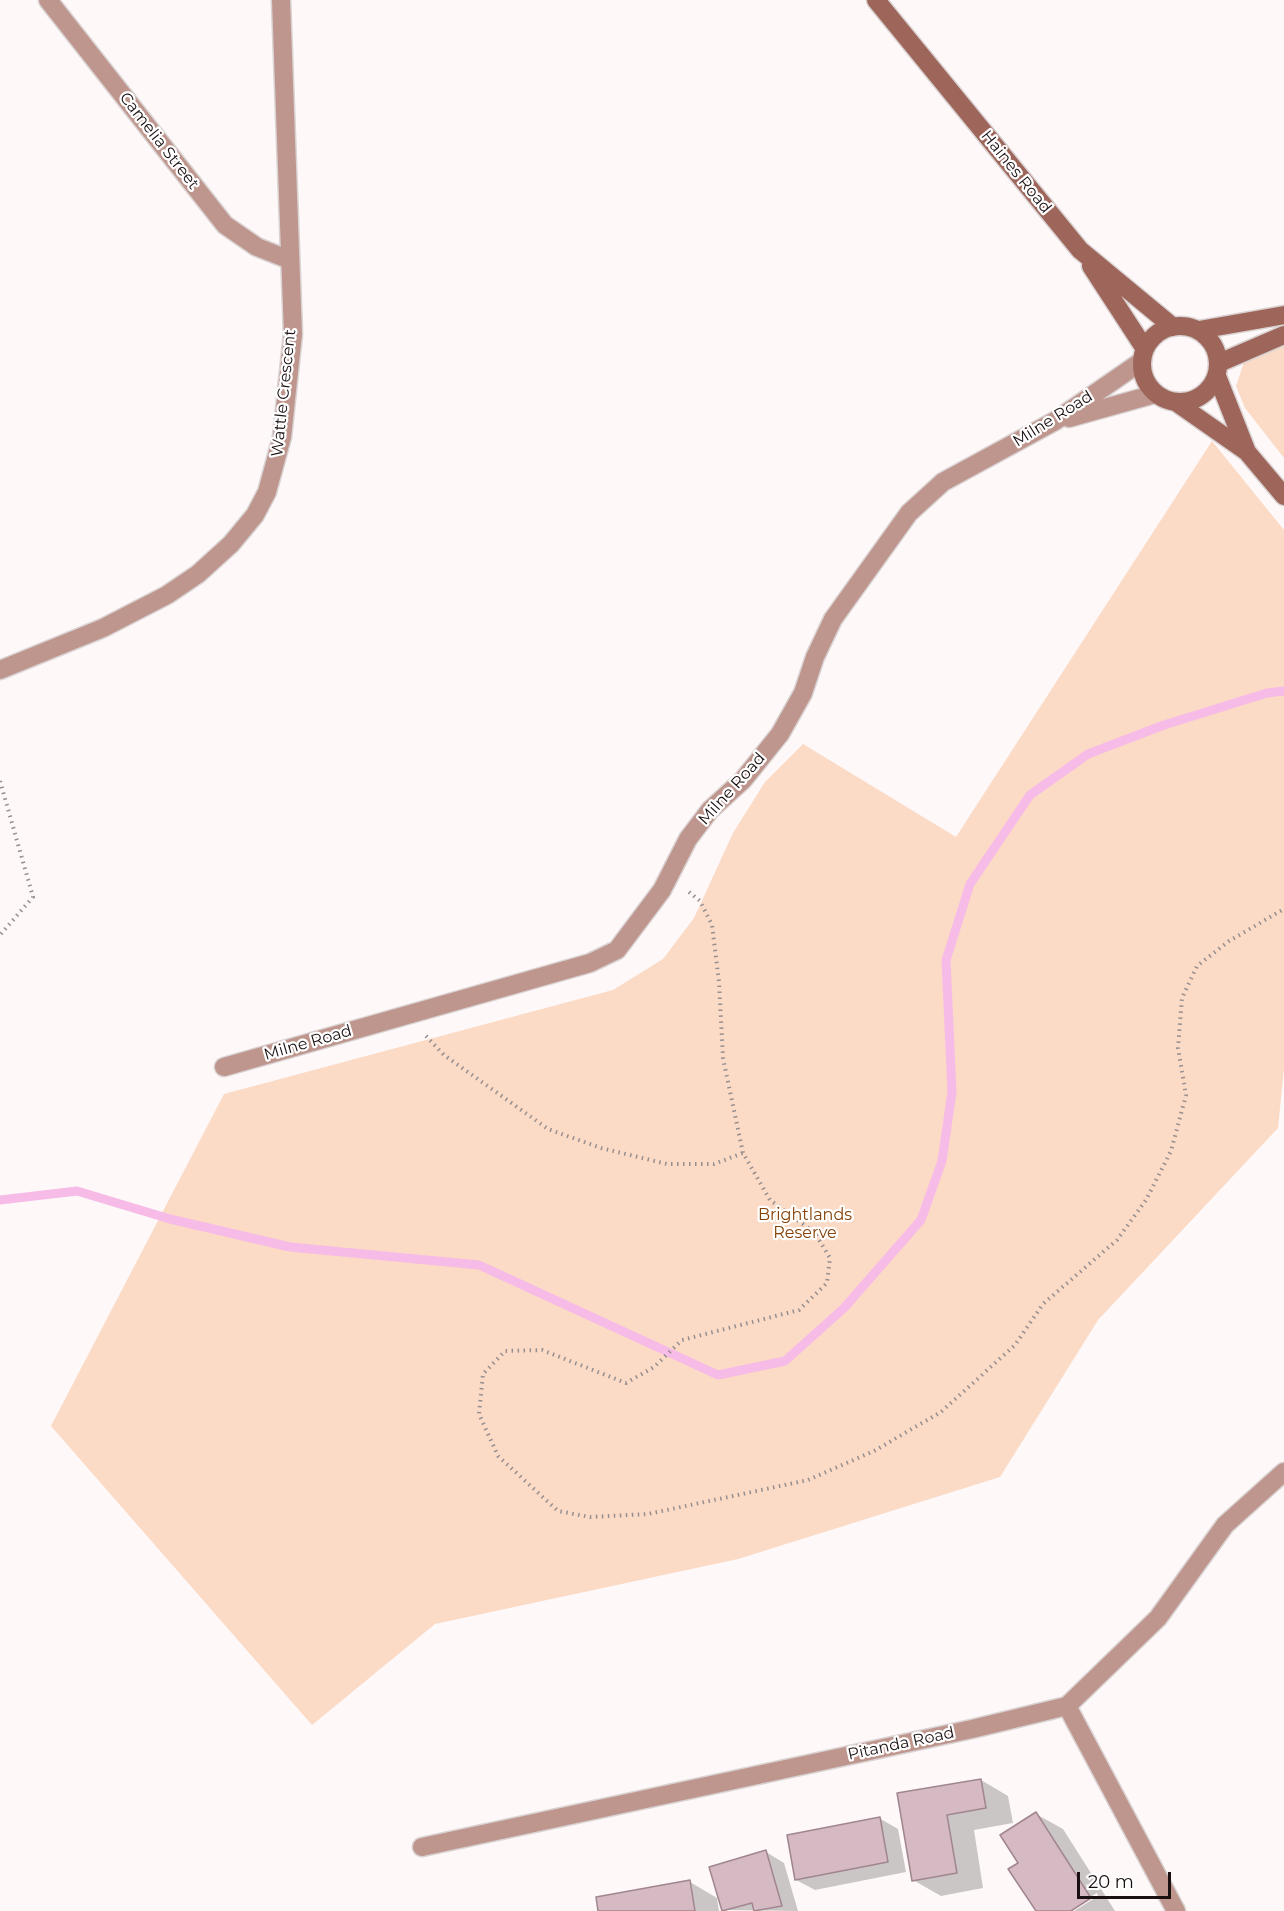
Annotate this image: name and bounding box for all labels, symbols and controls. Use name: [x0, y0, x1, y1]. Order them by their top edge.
street label: Camelia Street: [115, 89, 203, 193]
street label: Haines Road: [977, 127, 1055, 217]
street label: Wattle Crescent: [268, 328, 300, 458]
street label: Milne Road: [1010, 387, 1096, 451]
street label: Milne Road: [695, 749, 769, 829]
street label: Milne Road: [262, 1021, 354, 1065]
park label: Brightlands Reserve: [758, 1205, 852, 1243]
street label: Pitanda Road: [846, 1723, 956, 1765]
scale bar: [1080, 1860, 1174, 1898]
text: 20 m: [1088, 1871, 1134, 1893]

